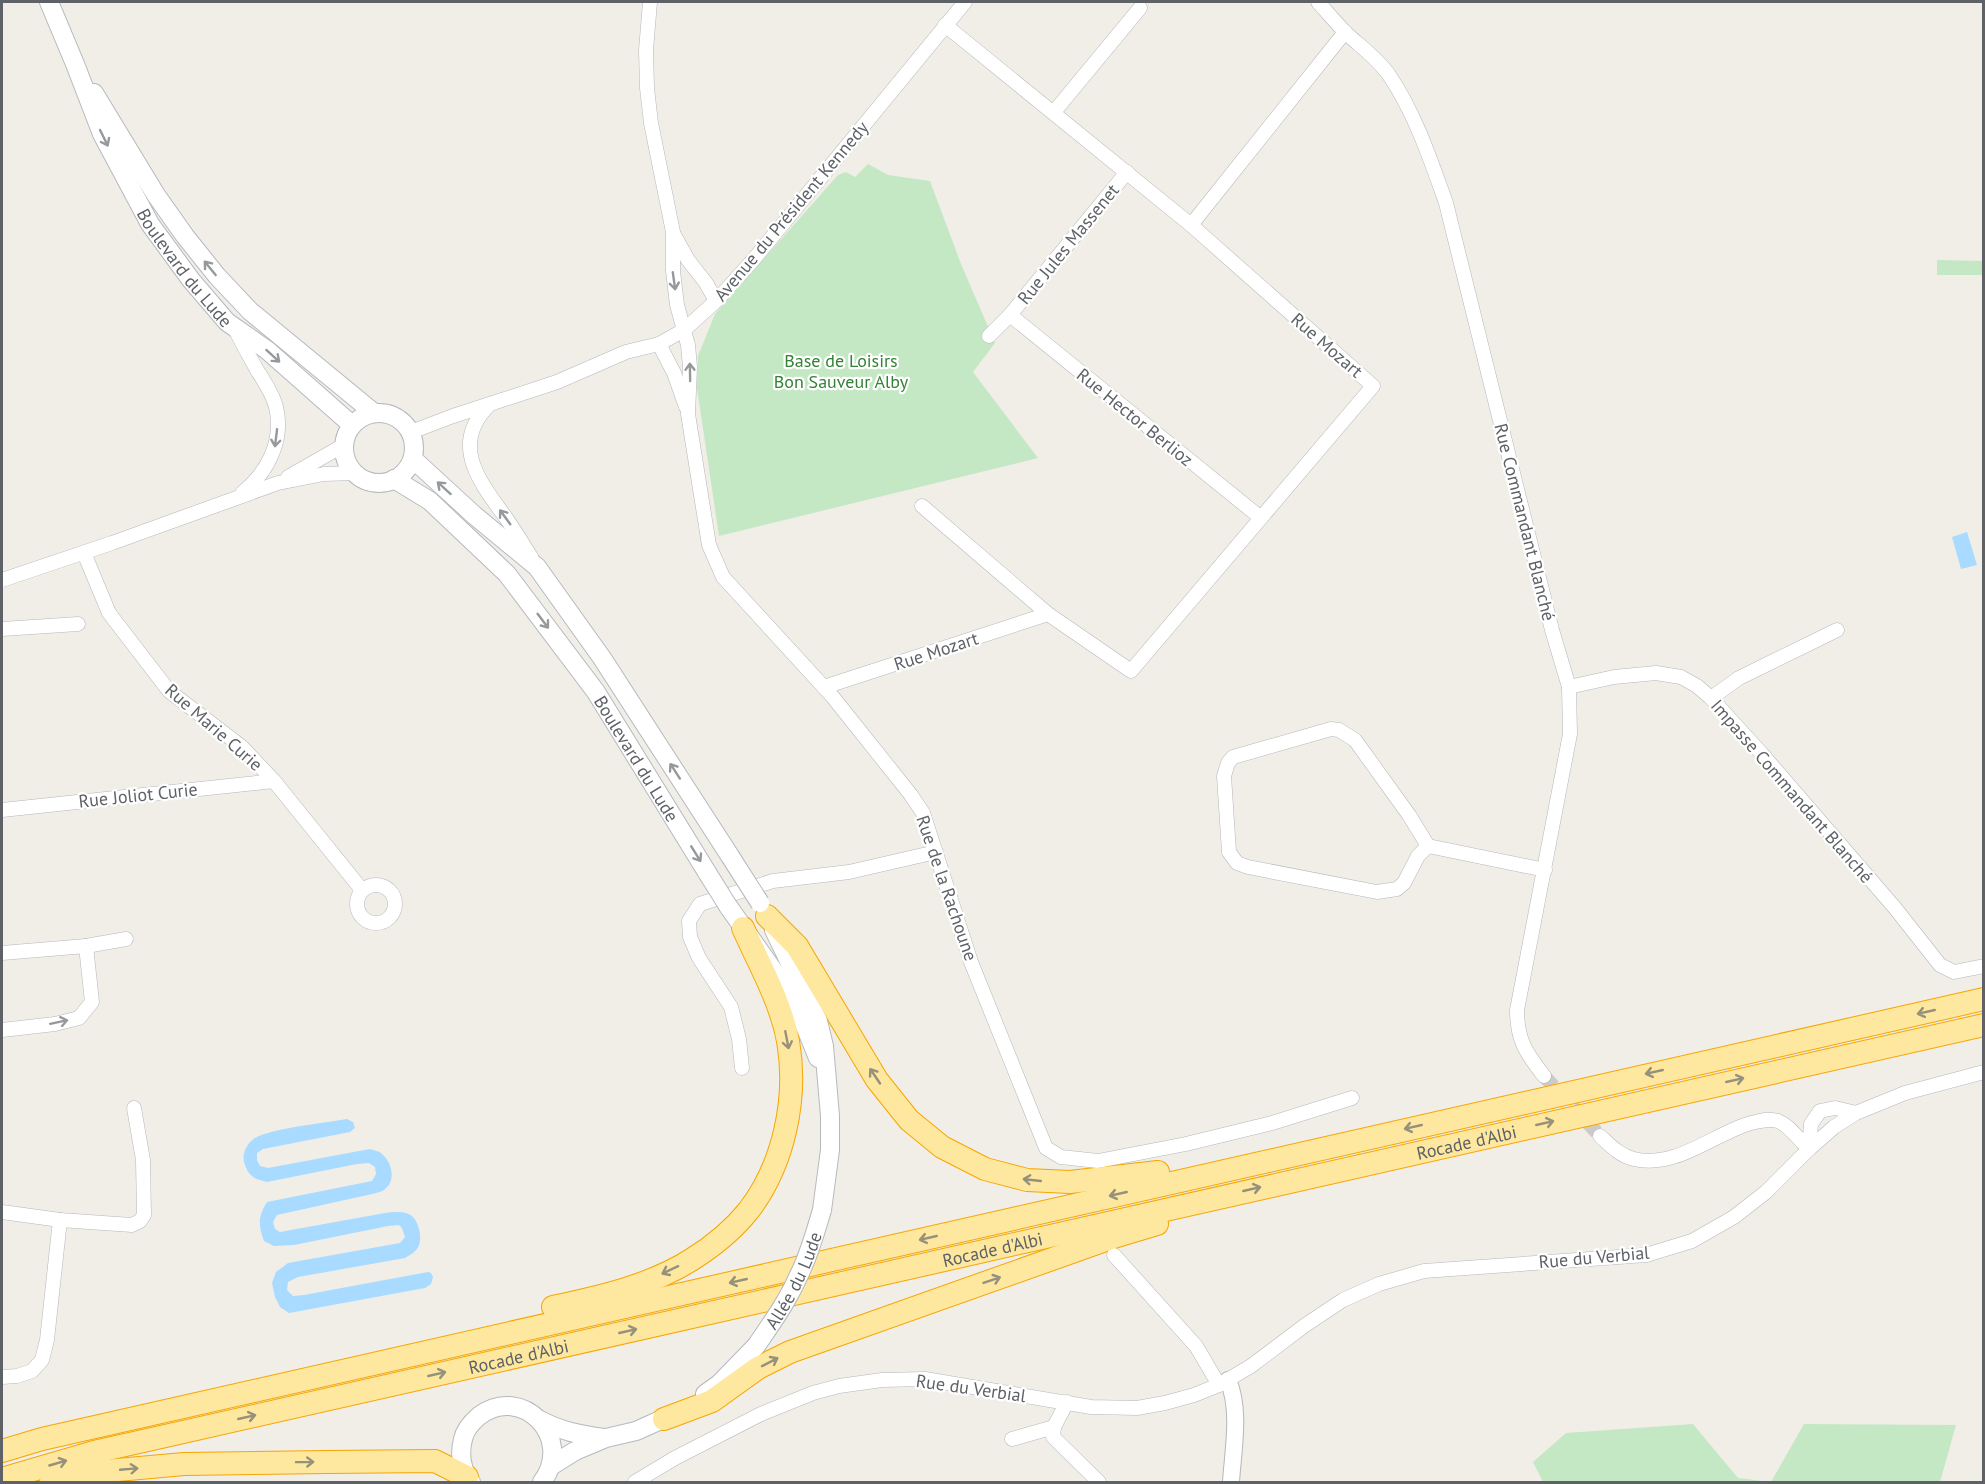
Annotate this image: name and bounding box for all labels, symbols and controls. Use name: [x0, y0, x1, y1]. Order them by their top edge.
street label: Avenue du Président Kennedy: [709, 116, 873, 306]
one-way arrow: [99, 129, 111, 147]
street label: Rue Jules Massenet: [1012, 179, 1124, 309]
street label: Boulevard du Lude: [132, 204, 238, 332]
one-way arrow: [204, 260, 217, 276]
one-way arrow: [669, 271, 680, 291]
street label: Rue Mozart: [1286, 308, 1368, 382]
one-way arrow: [265, 349, 280, 363]
park label: Base de Loisirs Bon Sauveur Alby: [774, 349, 909, 393]
one-way arrow: [684, 362, 696, 382]
street label: Rue Hector Berlioz: [1072, 363, 1198, 471]
street label: Rue Commandant Blanché: [1489, 421, 1561, 623]
one-way arrow: [270, 428, 281, 447]
one-way arrow: [437, 482, 452, 496]
one-way arrow: [499, 510, 511, 526]
one-way arrow: [536, 612, 549, 628]
street label: Rue Mozart: [891, 627, 981, 675]
street label: Rue Marie Curie: [160, 678, 268, 776]
street label: Boulevard du Lude: [589, 691, 684, 826]
street label: Impasse Commandant Blanché: [1706, 694, 1878, 888]
one-way arrow: [669, 763, 681, 780]
street label: Rue Joliot Curie: [77, 777, 199, 813]
street label: Rue de la Rachoune: [911, 812, 983, 964]
one-way arrow: [689, 845, 702, 862]
one-way arrow: [1917, 1006, 1936, 1018]
one-way arrow: [50, 1016, 69, 1028]
one-way arrow: [782, 1030, 793, 1049]
one-way arrow: [1645, 1067, 1664, 1079]
one-way arrow: [869, 1069, 881, 1085]
one-way arrow: [1725, 1074, 1744, 1086]
one-way arrow: [1534, 1117, 1554, 1128]
street label: Rocade d'Albi: [1414, 1119, 1519, 1164]
one-way arrow: [1404, 1122, 1423, 1134]
one-way arrow: [1023, 1174, 1043, 1185]
one-way arrow: [1242, 1183, 1261, 1194]
one-way arrow: [1109, 1189, 1128, 1201]
street label: Rocade d'Albi: [940, 1227, 1045, 1272]
street label: Allée du Lude: [760, 1229, 826, 1333]
one-way arrow: [919, 1232, 938, 1244]
street label: Rue du Verbial: [1538, 1241, 1651, 1273]
one-way arrow: [662, 1265, 680, 1277]
one-way arrow: [982, 1274, 1001, 1285]
one-way arrow: [728, 1275, 747, 1287]
one-way arrow: [618, 1324, 637, 1336]
street label: Rocade d'Albi: [466, 1334, 571, 1379]
one-way arrow: [761, 1356, 778, 1368]
one-way arrow: [427, 1368, 447, 1379]
street label: Rue du Verbial: [914, 1369, 1028, 1407]
one-way arrow: [237, 1411, 256, 1422]
one-way arrow: [48, 1456, 67, 1468]
one-way arrow: [295, 1457, 315, 1468]
one-way arrow: [118, 1463, 138, 1474]

